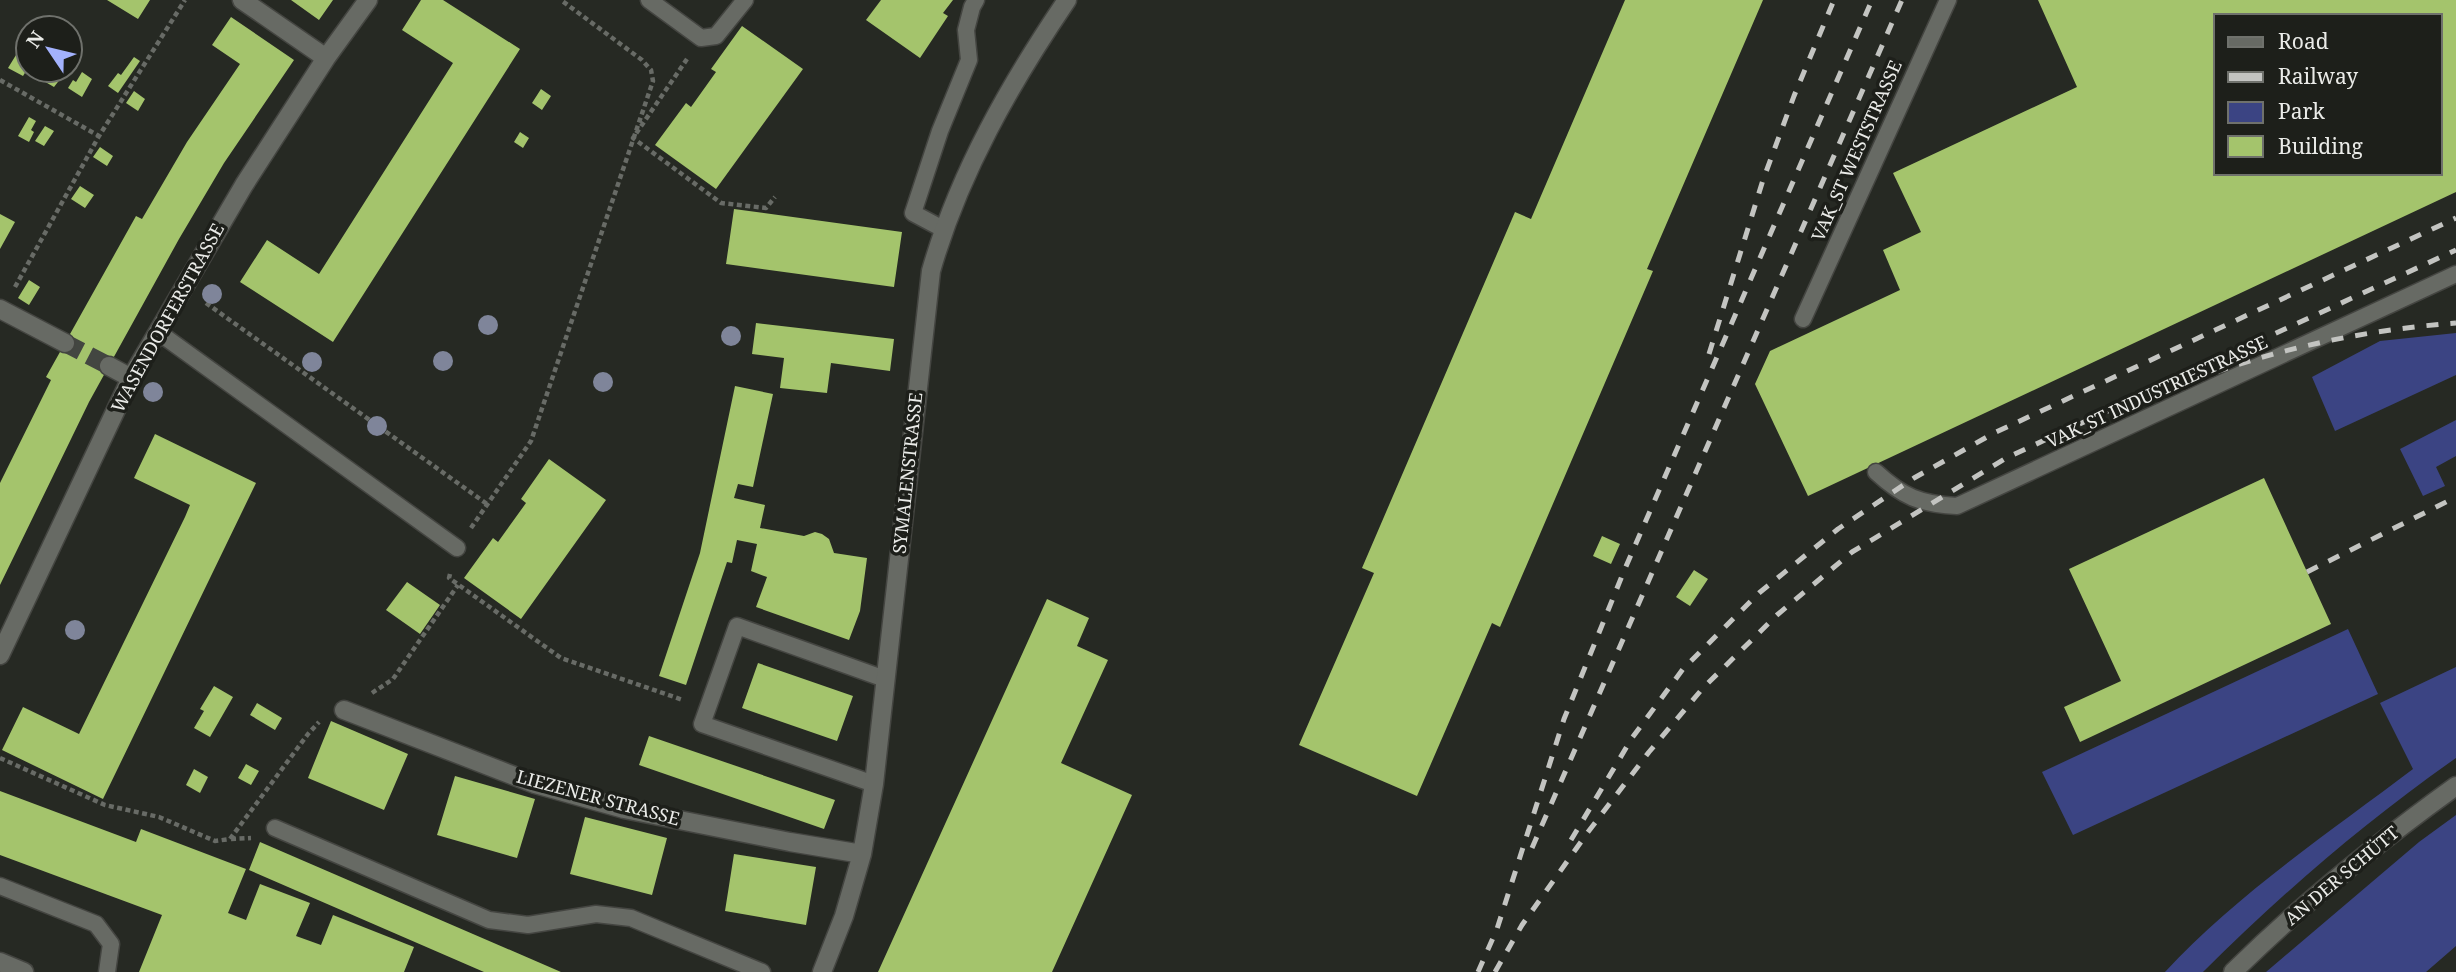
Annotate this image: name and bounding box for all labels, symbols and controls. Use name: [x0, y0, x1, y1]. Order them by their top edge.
north arrow: [14, 14, 84, 84]
legend: [2214, 14, 2442, 175]
text: N: [20, 26, 50, 53]
text: Road: [2278, 27, 2329, 55]
street label: VAK_ST WESTSTRASSE: [1805, 56, 1907, 245]
text: Railway: [2278, 62, 2358, 90]
text: Park: [2278, 97, 2325, 125]
text: Building: [2278, 132, 2363, 160]
street label: WASENDORFERSTRASSE: [105, 219, 229, 416]
street label: VAK_ST INDUSTRIESTRASSE: [2042, 329, 2271, 453]
street label: SYMALENSTRASSE: [887, 391, 927, 555]
street label: LIEZENER STRASSE: [514, 764, 683, 830]
street label: AN DER SCHÜTT: [2279, 820, 2403, 930]

